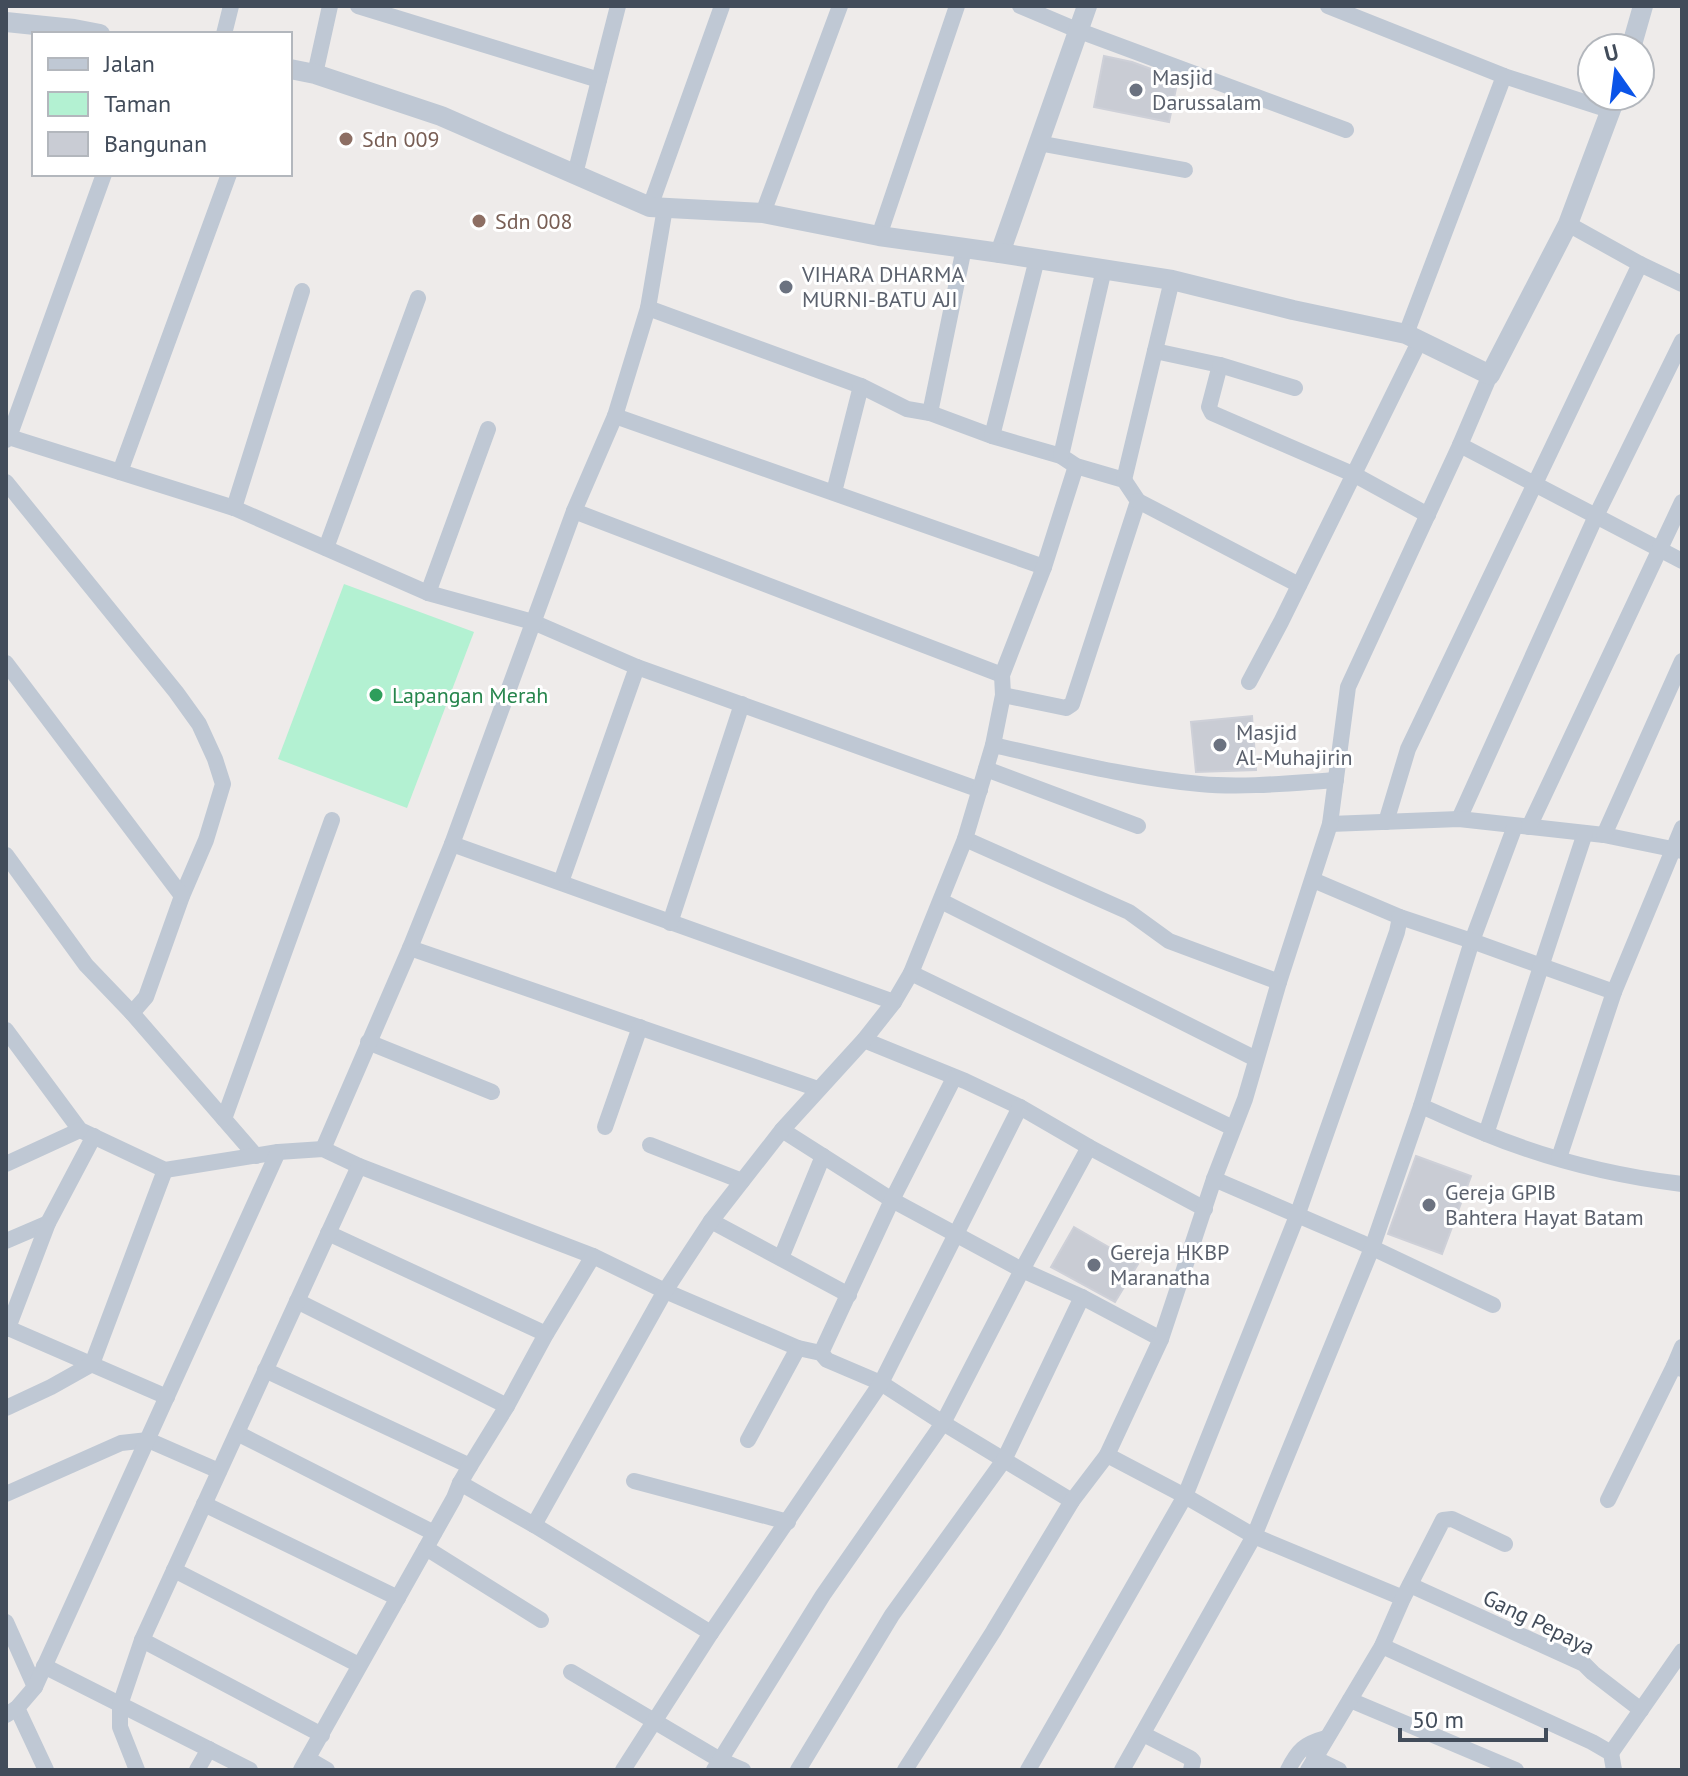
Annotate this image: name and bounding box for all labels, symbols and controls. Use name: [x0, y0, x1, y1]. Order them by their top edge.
legend: [32, 32, 292, 176]
north arrow: [1576, 32, 1656, 112]
text: U: [1601, 37, 1621, 68]
text: Jalan: [103, 48, 155, 79]
place label: Masjid Darussalam: [1152, 63, 1261, 116]
marker: Masjid Darussalam: [1127, 81, 1145, 99]
text: Taman: [104, 88, 171, 119]
place label: Sdn 009: [362, 125, 439, 153]
text: Bangunan: [104, 128, 207, 159]
marker: Sdn 009: [337, 130, 355, 148]
place label: Sdn 008: [495, 207, 572, 235]
marker: Sdn 008: [470, 212, 488, 230]
place label: VIHARA DHARMA MURNI-BATU AJI: [801, 260, 964, 313]
marker: VIHARA DHARMA MURNI-BATU AJI: [777, 278, 795, 296]
place label: Lapangan Merah: [392, 681, 548, 709]
marker: Lapangan Merah: [367, 686, 385, 704]
place label: Masjid Al-Muhajirin: [1236, 718, 1353, 771]
marker: Masjid Al-Muhajirin: [1211, 736, 1229, 754]
place label: Gereja GPIB Bahtera Hayat Batam: [1445, 1178, 1644, 1231]
marker: Gereja GPIB Bahtera Hayat Batam: [1420, 1196, 1438, 1214]
place label: Gereja HKBP Maranatha: [1110, 1238, 1229, 1291]
marker: Gereja HKBP Maranatha: [1085, 1256, 1103, 1274]
street label: Gang Pepaya: [1479, 1583, 1599, 1661]
scale bar: [1400, 1692, 1546, 1742]
text: 50 m: [1412, 1704, 1464, 1735]

